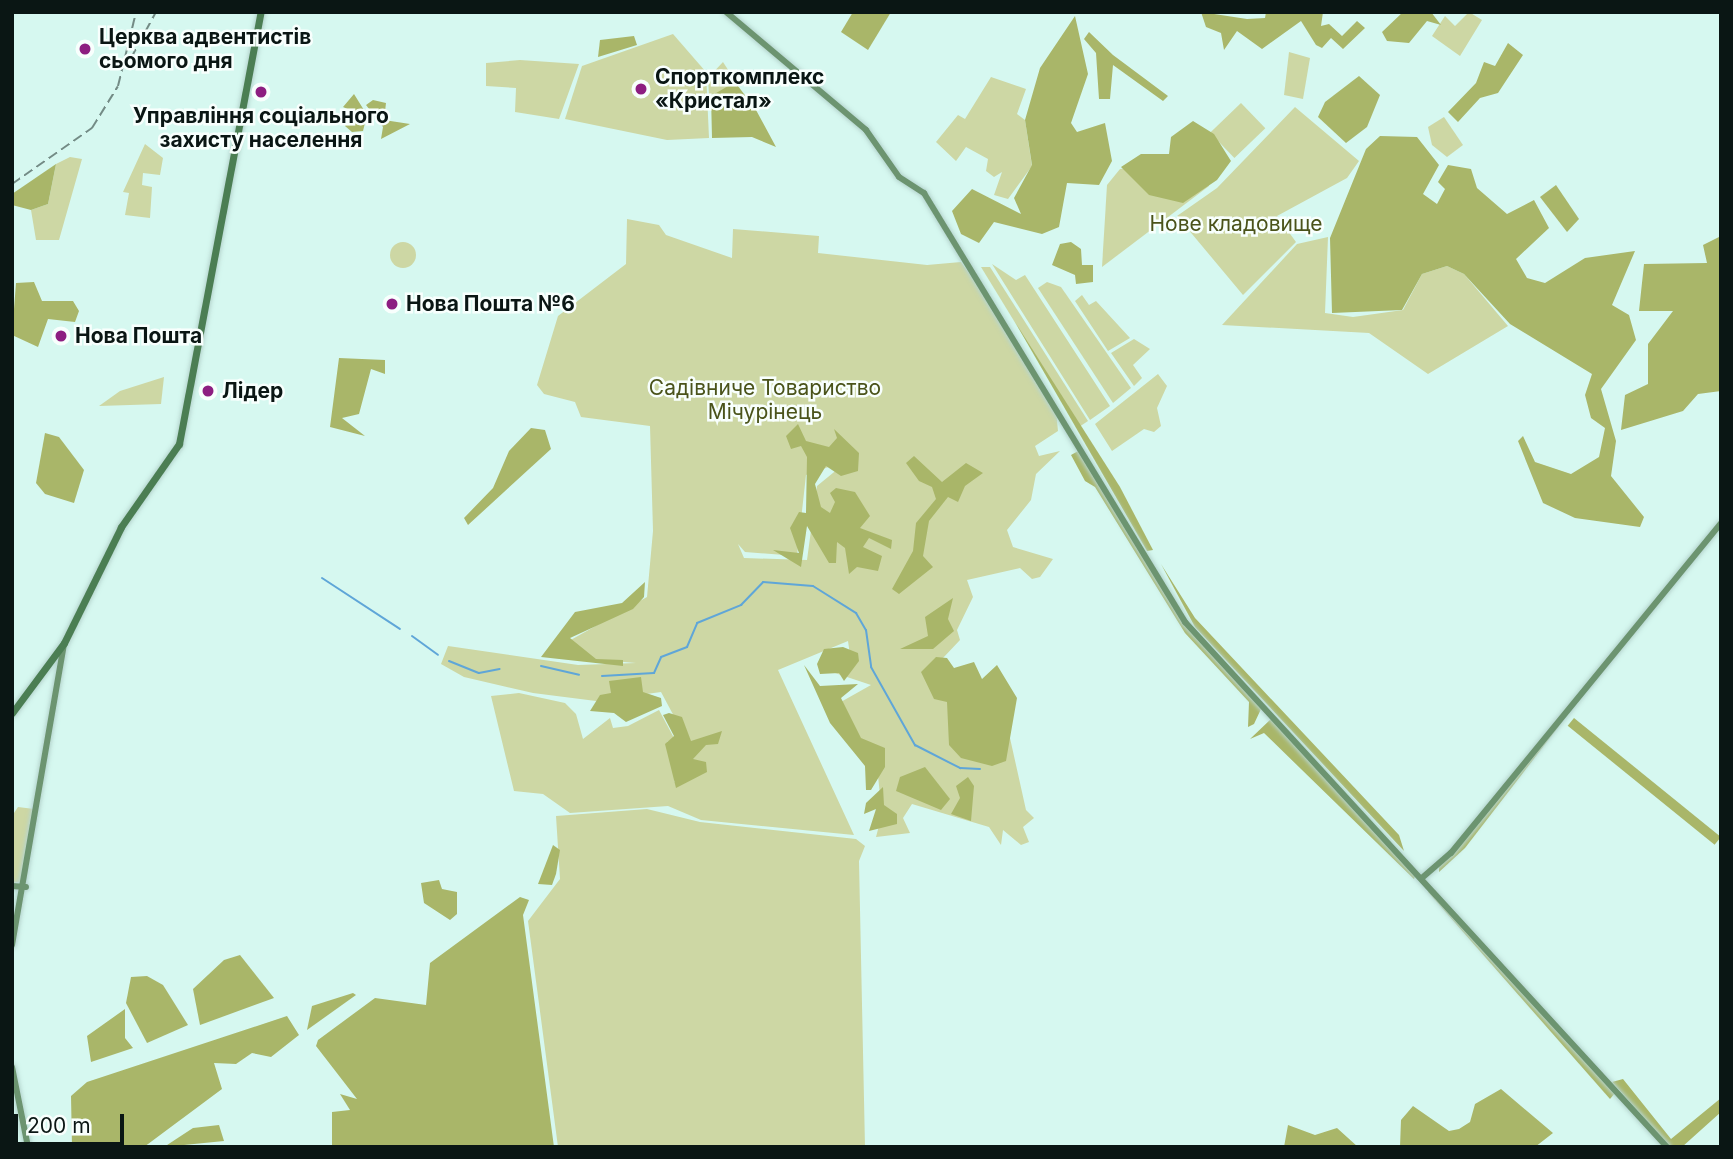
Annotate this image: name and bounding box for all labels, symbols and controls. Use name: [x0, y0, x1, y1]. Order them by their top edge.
place label: Церква адвентистів сьомого дня: [99, 24, 311, 74]
marker: Церква адвентистів сьомого дня: [77, 41, 93, 57]
place label: Спорткомплекс «Кристал»: [655, 64, 824, 114]
marker: Спорткомплекс «Кристал»: [633, 81, 649, 97]
marker: Управління соціального захисту населення: [253, 84, 269, 100]
place label: Управління соціального захисту населення: [133, 103, 389, 153]
park label: Нове кладовище: [1149, 211, 1323, 237]
place label: Нова Пошта №6: [406, 291, 575, 317]
marker: Нова Пошта №6: [384, 296, 400, 312]
place label: Нова Пошта: [75, 323, 202, 349]
marker: Нова Пошта: [53, 328, 69, 344]
park label: Садівниче Товариство Мічурінець: [649, 375, 881, 425]
place label: Лідер: [222, 378, 283, 404]
marker: Лідер: [200, 383, 216, 399]
scale bar: [18, 1100, 128, 1144]
text: 200 m: [27, 1113, 91, 1138]

